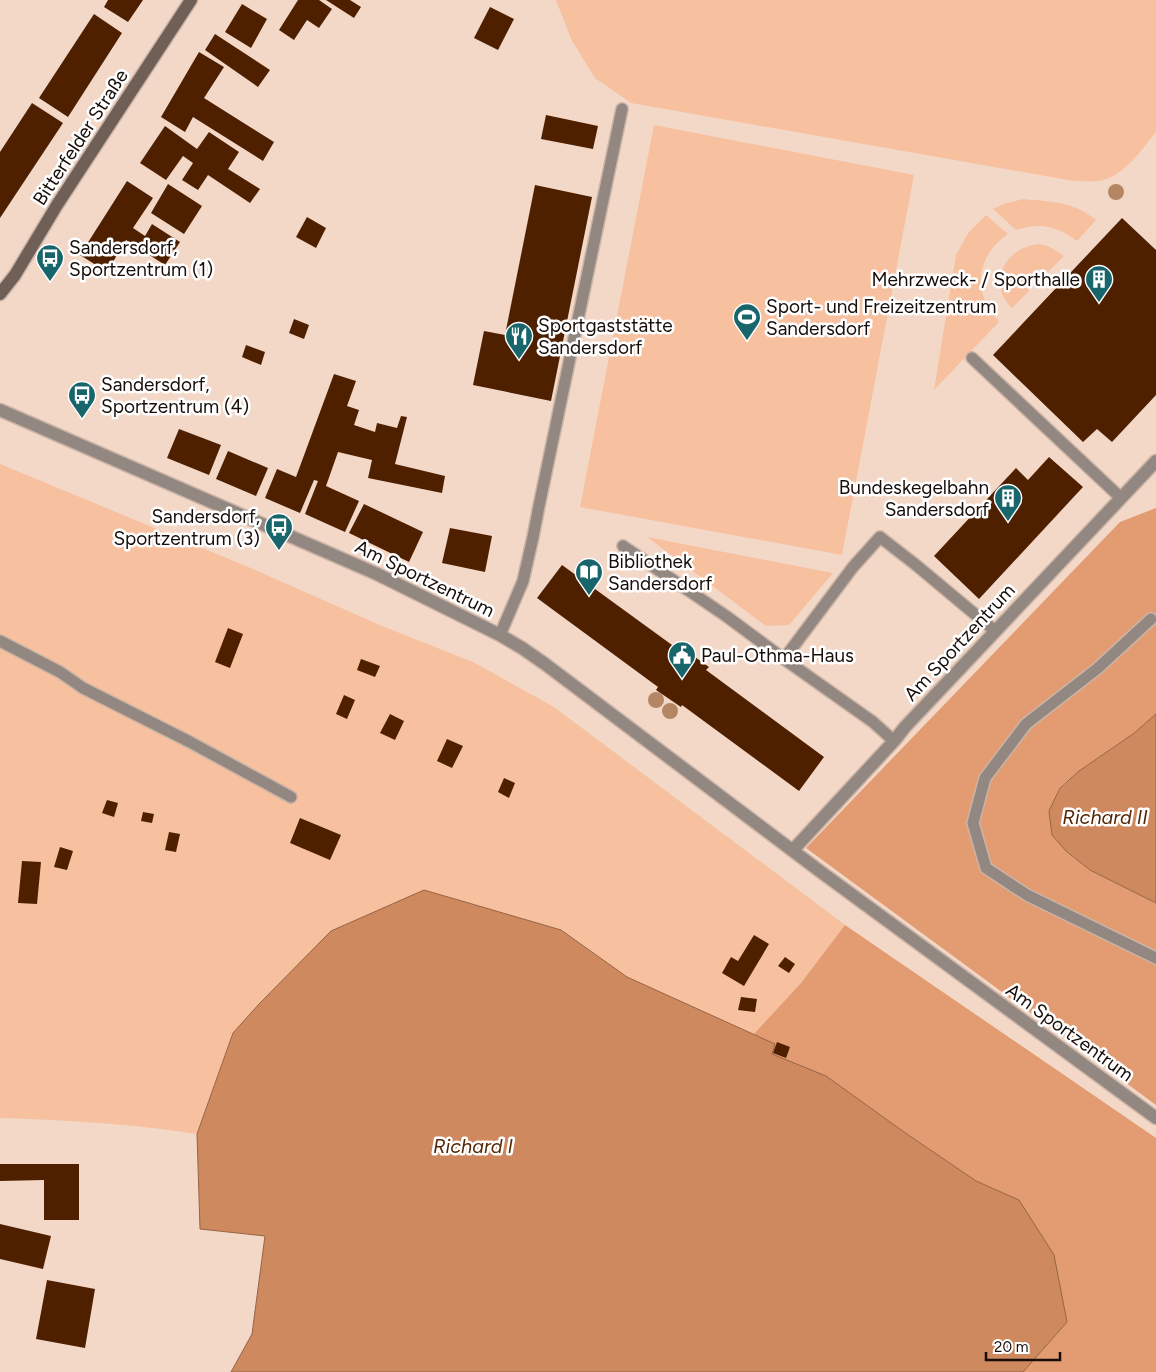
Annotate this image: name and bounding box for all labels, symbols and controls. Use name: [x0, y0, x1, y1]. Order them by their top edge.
street label: Bitterfelder Straße: [28, 65, 133, 210]
place label: Sandersdorf, Sportzentrum (1): [69, 236, 213, 281]
bus stop icon: Sandersdorf, Sportzentrum (1): [35, 243, 65, 282]
building icon: Mehrzweck- / Sporthalle: [1084, 264, 1114, 303]
place label: Mehrzweck- / Sporthalle: [871, 268, 1080, 291]
place label: Sport- und Freizeitzentrum Sandersdorf: [766, 295, 996, 340]
sports icon: Sport- und Freizeitzentrum Sandersdorf: [732, 302, 762, 341]
place label: Sportgaststätte Sandersdorf: [538, 314, 673, 359]
restaurant icon: Sportgaststätte Sandersdorf: [504, 321, 534, 360]
place label: Sandersdorf, Sportzentrum (4): [101, 373, 249, 418]
bus stop icon: Sandersdorf, Sportzentrum (4): [67, 380, 97, 419]
place label: Bundeskegelbahn Sandersdorf: [839, 476, 989, 521]
building icon: Bundeskegelbahn Sandersdorf: [993, 483, 1023, 522]
place label: Sandersdorf, Sportzentrum (3): [113, 505, 260, 550]
bus stop icon: Sandersdorf, Sportzentrum (3): [264, 512, 294, 551]
street label: Am Sportzentrum: [351, 535, 498, 622]
place label: Bibliothek Sandersdorf: [608, 550, 712, 595]
library icon: Bibliothek Sandersdorf: [574, 557, 604, 596]
street label: Am Sportzentrum: [899, 579, 1020, 706]
public building icon: Paul-Othma-Haus: [667, 640, 697, 679]
place label: Paul-Othma-Haus: [701, 644, 854, 667]
water label: Richard II: [1062, 805, 1148, 829]
street label: Am Sportzentrum: [1001, 978, 1138, 1086]
water label: Richard I: [433, 1134, 513, 1158]
scale bar: [986, 1330, 1060, 1362]
text: 20 m: [994, 1338, 1028, 1356]

